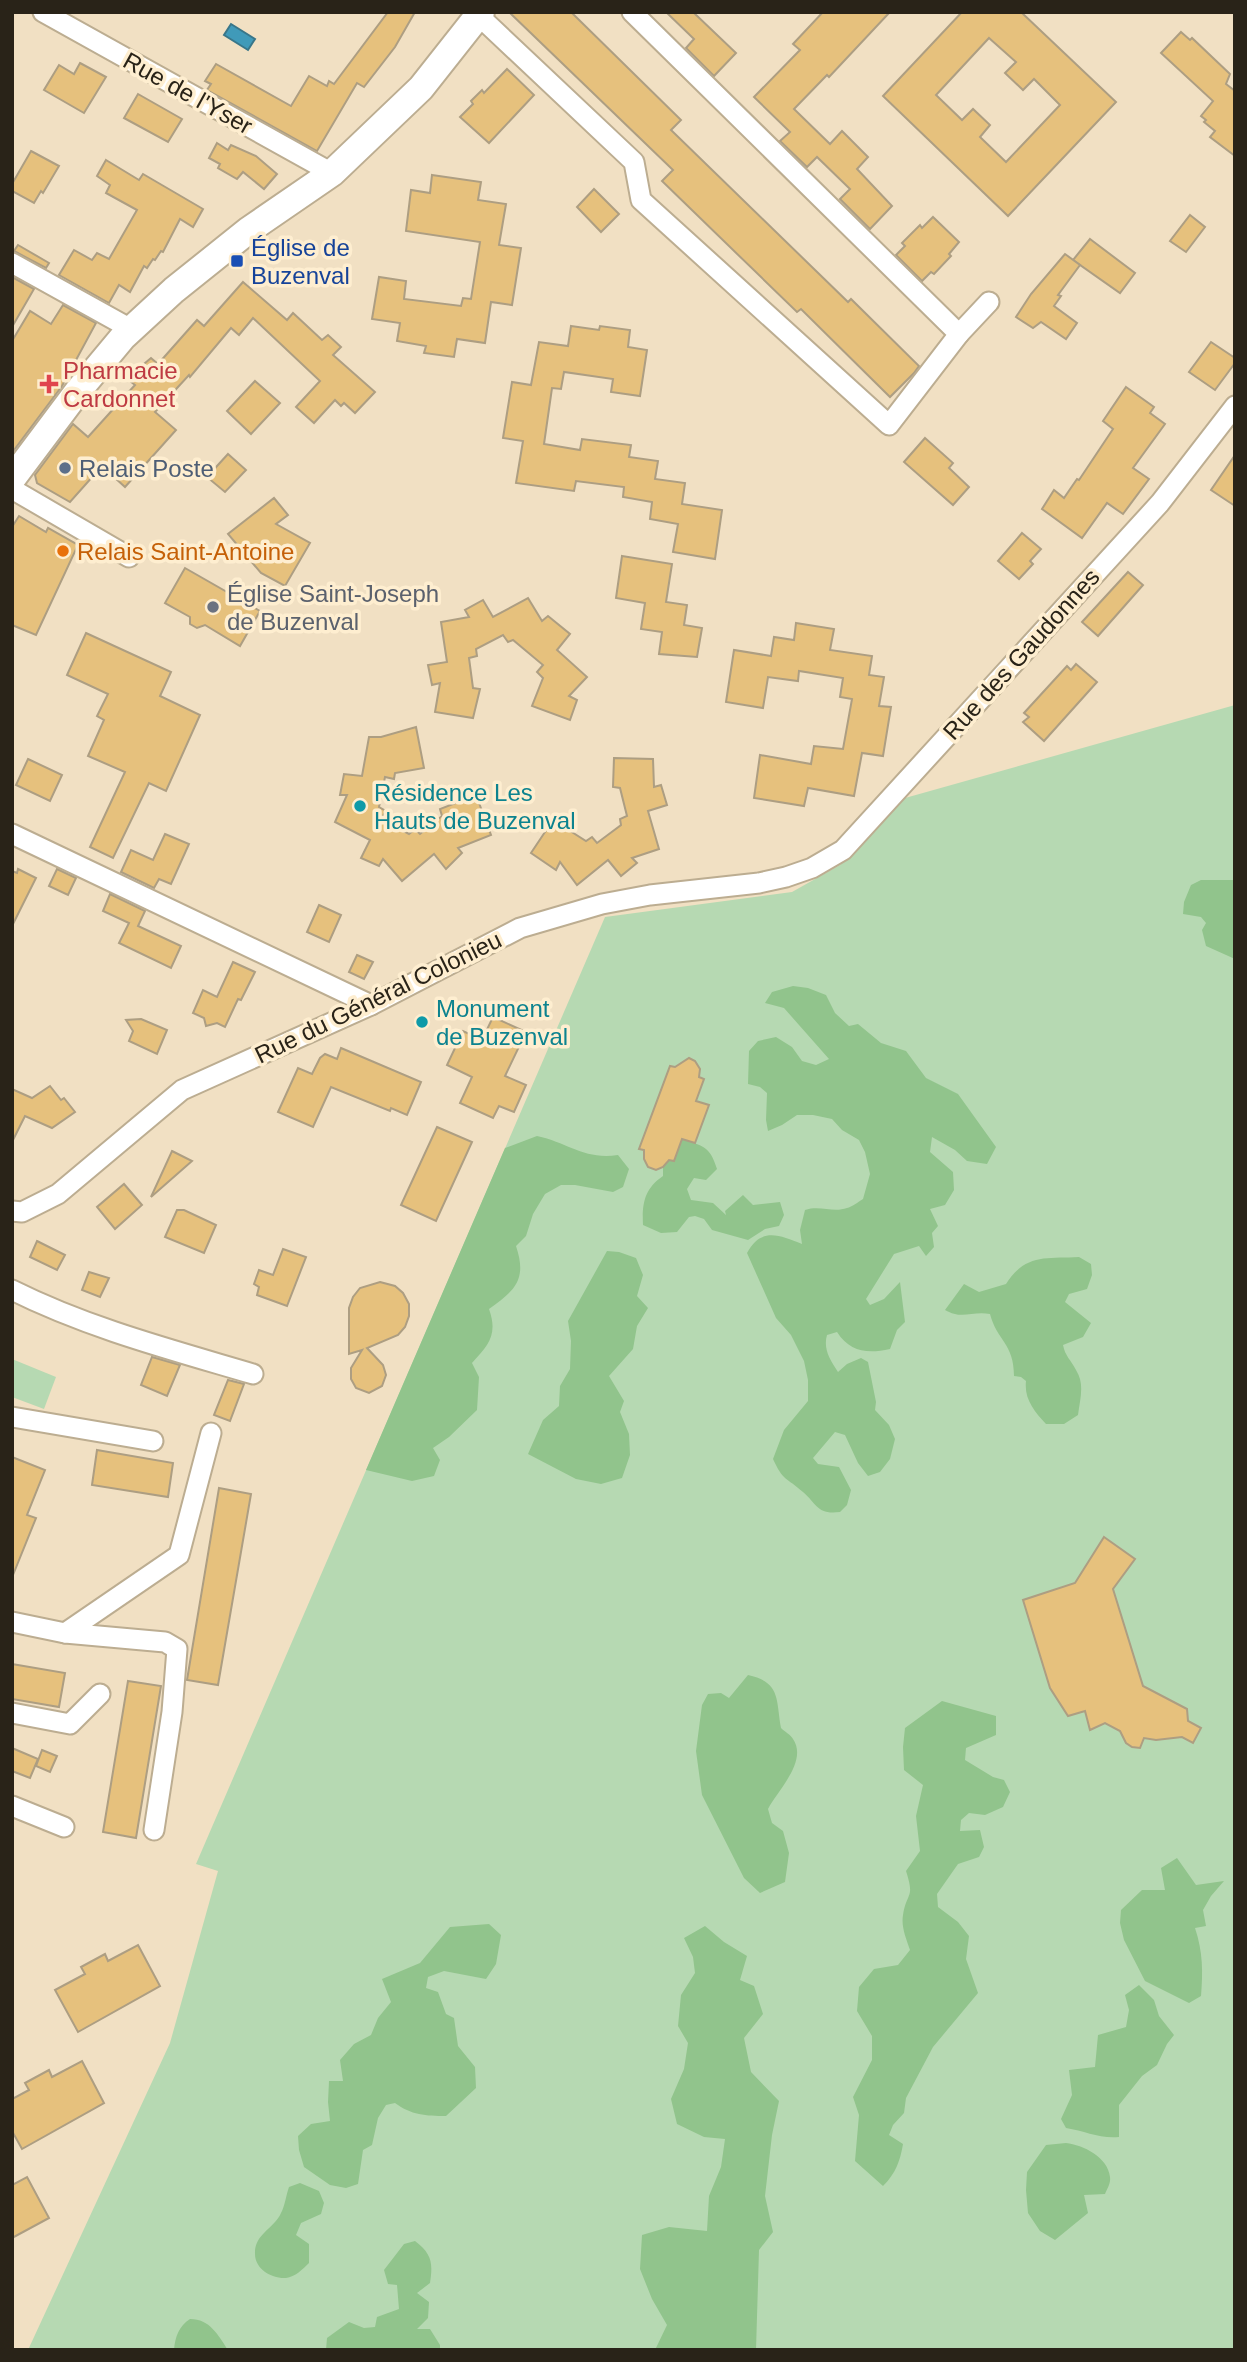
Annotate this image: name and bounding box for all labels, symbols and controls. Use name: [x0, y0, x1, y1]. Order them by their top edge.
street label: Rue de l'Yser: [119, 46, 257, 140]
place label: Église de Buzenval: [251, 234, 350, 289]
marker: Église de Buzenval: [229, 253, 245, 269]
place label: Pharmacie Cardonnet: [63, 357, 178, 412]
marker: Pharmacie Cardonnet: [41, 376, 57, 392]
place label: Relais Poste: [79, 455, 214, 482]
marker: Relais Poste: [57, 460, 73, 476]
place label: Relais Saint-Antoine: [77, 538, 294, 565]
marker: Relais Saint-Antoine: [55, 543, 71, 559]
street label: Rue des Gaudonnes: [937, 563, 1105, 745]
place label: Église Saint-Joseph de Buzenval: [227, 580, 439, 635]
marker: Église Saint-Joseph de Buzenval: [205, 599, 221, 615]
place label: Résidence Les Hauts de Buzenval: [374, 779, 575, 834]
marker: Résidence Les Hauts de Buzenval: [352, 798, 368, 814]
street label: Rue du Général Colonieu: [250, 926, 506, 1068]
place label: Monument de Buzenval: [436, 995, 568, 1050]
marker: Monument de Buzenval: [414, 1014, 430, 1030]

